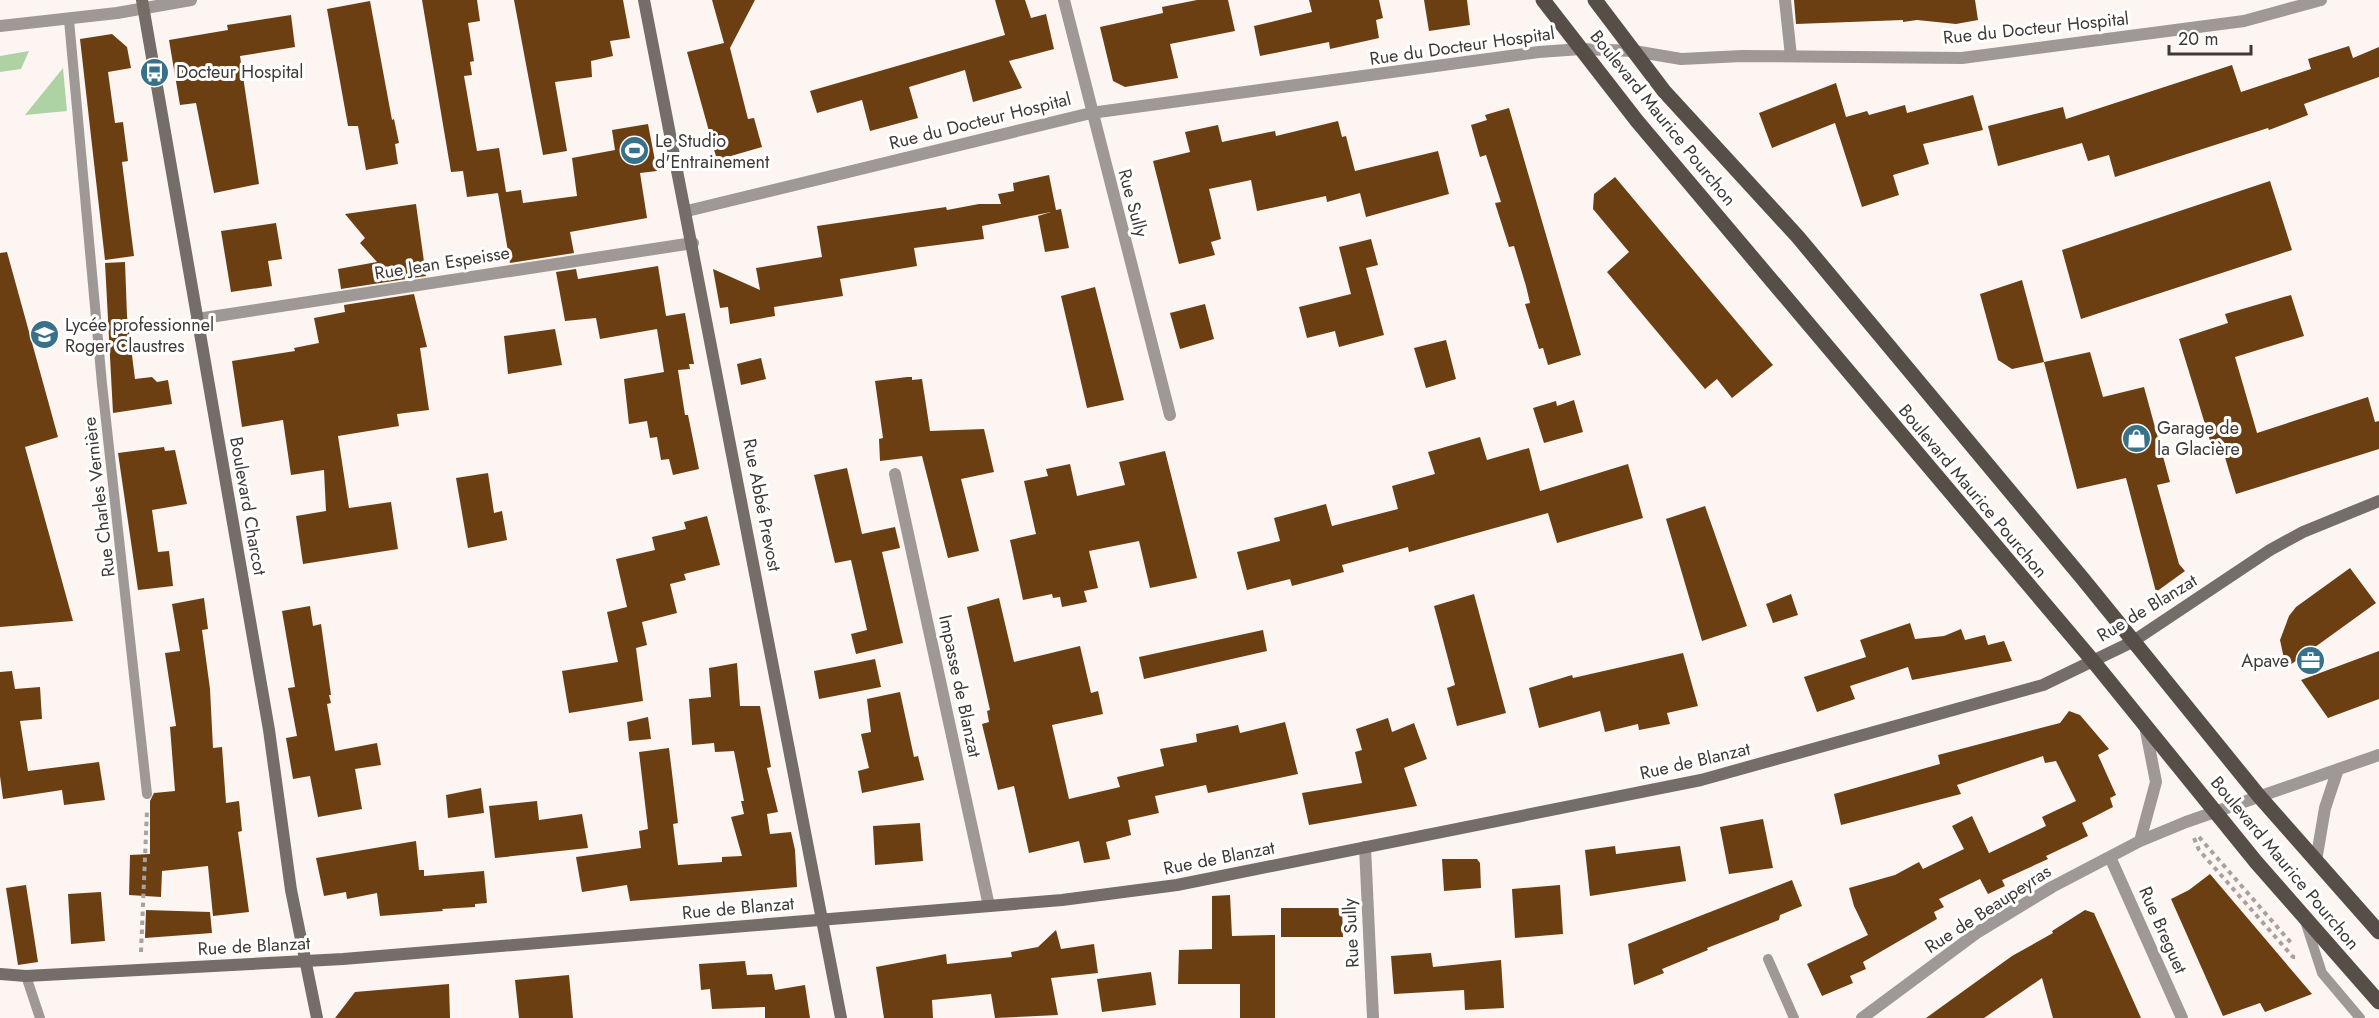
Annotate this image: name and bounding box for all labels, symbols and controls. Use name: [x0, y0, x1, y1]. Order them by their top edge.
street label: Rue du Docteur Hospital: [1942, 5, 2130, 51]
scale bar: [2169, 18, 2252, 56]
street label: Rue du Docteur Hospital: [1368, 20, 1556, 72]
street label: Boulevard Maurice Pourchon: [1584, 25, 1742, 211]
text: 20 m: [2178, 26, 2218, 52]
bus stop icon: Docteur Hospital: [139, 56, 171, 88]
place label: Docteur Hospital: [176, 59, 303, 85]
street label: Rue du Docteur Hospital: [886, 86, 1074, 156]
place label: Le Studio d'Entrainement: [655, 128, 770, 175]
sports icon: Le Studio d'Entrainement: [618, 135, 650, 167]
street label: Rue Sully: [1111, 166, 1155, 240]
street label: Rue Jean Espeisse: [373, 239, 511, 287]
place label: Lycée professionnel Roger Claustres: [65, 312, 214, 359]
school or university icon: Lycée professionnel Roger Claustres: [28, 319, 60, 351]
street label: Boulevard Maurice Pourchon: [1892, 399, 2054, 583]
street label: Rue Charles Vernière: [76, 415, 122, 579]
place label: Garage de la Glacière: [2157, 415, 2240, 462]
shop icon: Garage de la Glacière: [2120, 422, 2152, 454]
street label: Boulevard Charcot: [223, 435, 273, 578]
street label: Rue Abbé Prevost: [736, 436, 788, 574]
street label: Rue de Blanzat: [2092, 567, 2203, 648]
street label: Impasse de Blanzat: [932, 612, 988, 760]
office icon: Apave: [2294, 645, 2326, 677]
place label: Apave: [2241, 648, 2289, 674]
street label: Rue de Blanzat: [1637, 736, 1753, 786]
street label: Boulevard Maurice Pourchon: [2204, 771, 2366, 955]
street label: Rue de Blanzat: [1161, 834, 1277, 882]
street label: Rue de Beaupeyras: [1920, 858, 2056, 960]
street label: Rue Breguet: [2132, 882, 2194, 978]
street label: Rue de Blanzat: [681, 890, 796, 926]
street label: Rue Sully: [1336, 897, 1366, 968]
street label: Rue de Blanzat: [197, 930, 312, 962]

